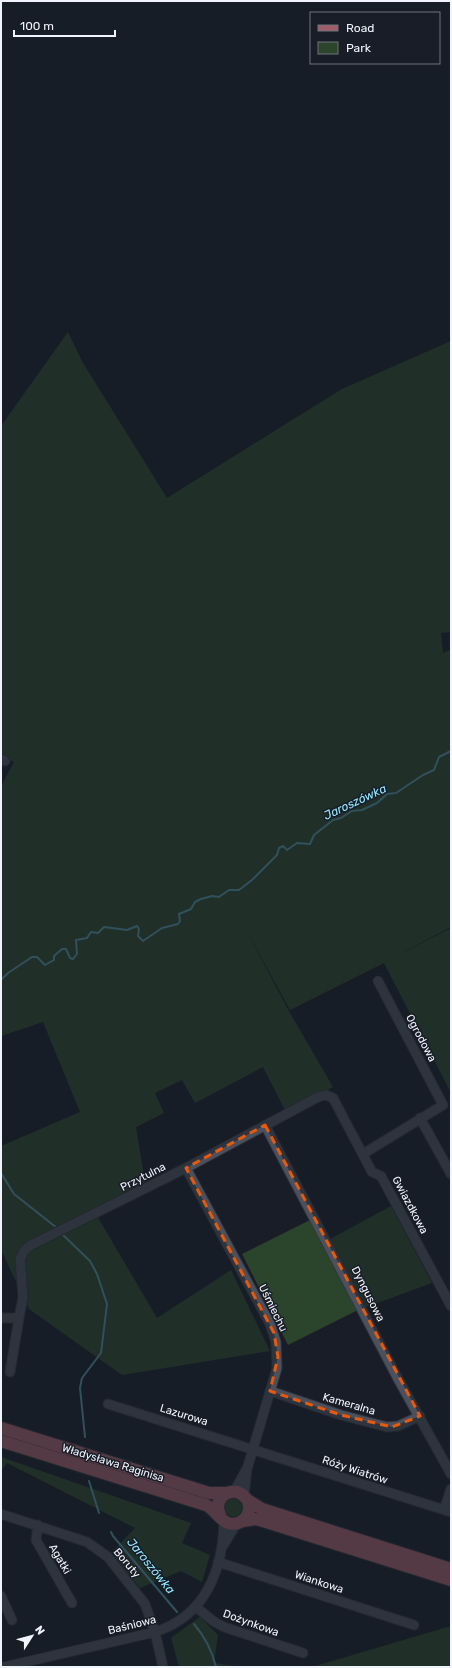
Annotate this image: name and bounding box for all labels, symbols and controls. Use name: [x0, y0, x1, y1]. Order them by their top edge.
scale bar: [14, 12, 115, 38]
legend: [310, 12, 440, 64]
text: 100 m: [20, 19, 54, 33]
text: Road: [346, 21, 374, 35]
text: Park: [346, 41, 372, 55]
water label: Jaroszówka: [321, 781, 389, 823]
street label: Ogrodowa: [403, 1012, 439, 1064]
street label: Przytulna: [118, 1160, 168, 1194]
street label: Gwiazdkowa: [389, 1174, 431, 1236]
street label: Dyngusowa: [349, 1264, 387, 1324]
street label: Uśmiechu: [256, 1282, 290, 1334]
street label: Kameralna: [321, 1390, 377, 1418]
street label: Lazurowa: [158, 1402, 210, 1428]
street label: Władysława Raginisa: [60, 1441, 166, 1485]
street label: Róży Wiatrów: [321, 1453, 390, 1487]
water label: Jaroszówka: [124, 1535, 178, 1597]
street label: Agatki: [46, 1542, 74, 1576]
street label: Boruty: [111, 1545, 143, 1581]
street label: Wiankowa: [293, 1568, 345, 1596]
street label: Dożynkowa: [221, 1607, 281, 1639]
street label: Baśniowa: [107, 1613, 157, 1637]
north arrow: [12, 1616, 52, 1656]
text: N: [32, 1623, 47, 1638]

